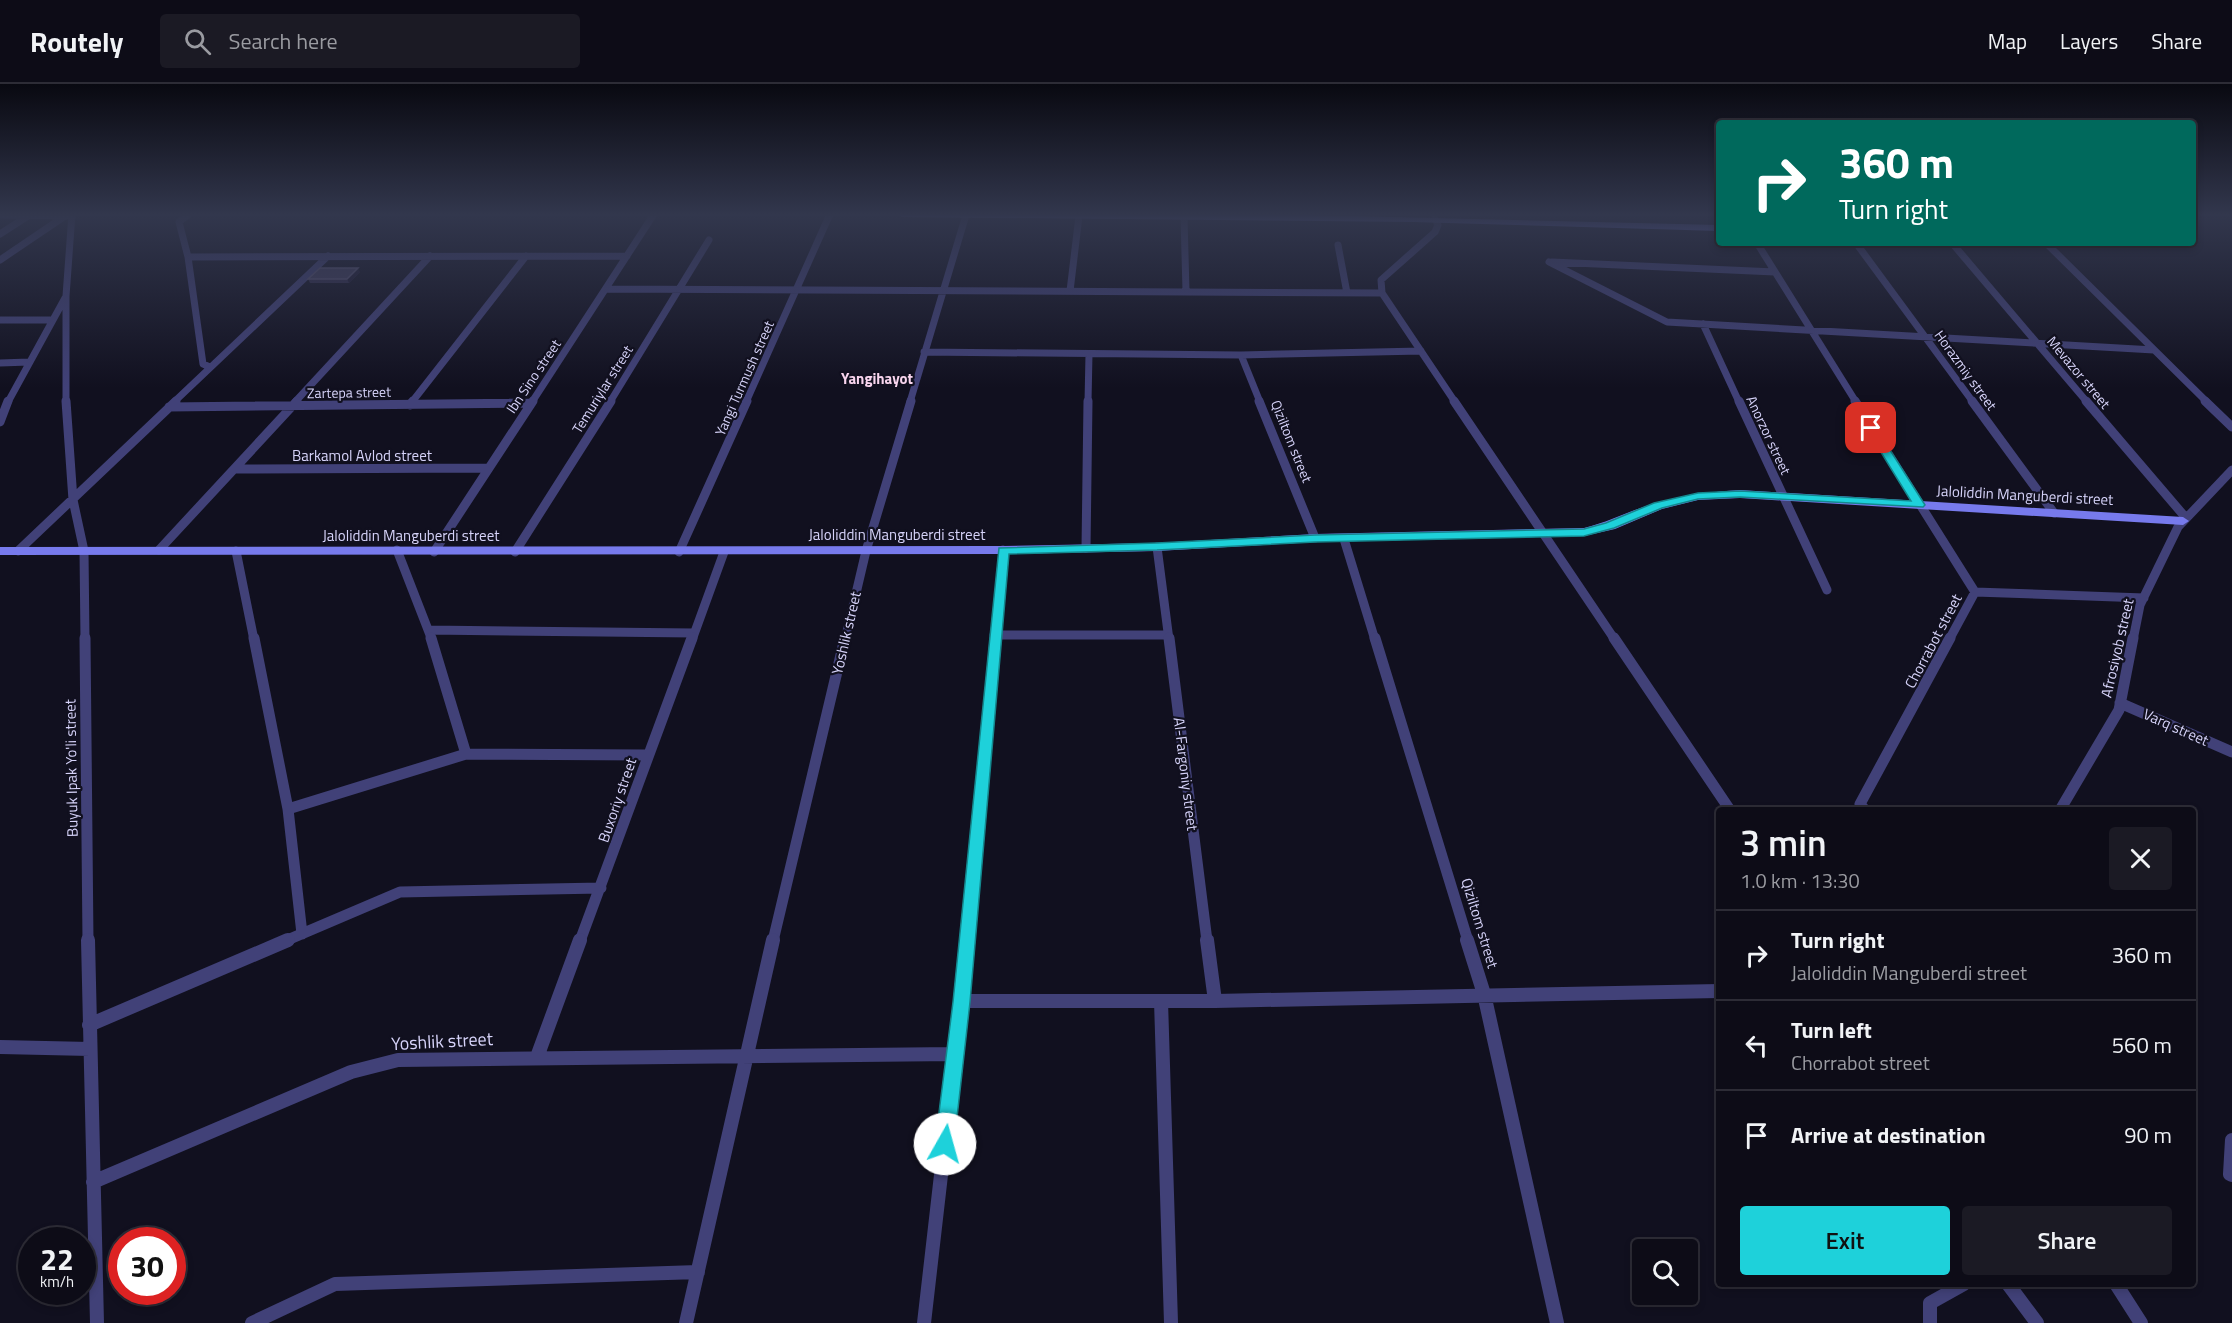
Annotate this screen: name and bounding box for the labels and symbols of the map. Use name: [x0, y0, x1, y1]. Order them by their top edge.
street label: Yangi Turmush street: [709, 317, 779, 439]
street label: Horazmiy street: [1930, 325, 2002, 415]
street label: Mevazor street: [2042, 331, 2116, 413]
street label: Ibn Sino street: [500, 335, 566, 417]
street label: Temuriylar street: [567, 341, 638, 437]
district label: Yangihayot: [841, 367, 913, 390]
street label: Zartepa street: [307, 381, 391, 403]
street label: Anorzor street: [1742, 392, 1796, 478]
street label: Qiziltom street: [1266, 397, 1318, 485]
pin: [1845, 402, 1896, 453]
street label: Barkamol Avlod street: [292, 444, 433, 467]
street label: Jaloliddin Manguberdi street: [1936, 479, 2115, 511]
street label: Jaloliddin Manguberdi street: [809, 523, 986, 546]
street label: Jaloliddin Manguberdi street: [323, 524, 500, 547]
street label: Yoshlik street: [825, 588, 867, 677]
street label: Chorrabot street: [1898, 589, 1968, 692]
street label: Afrosiyob street: [2094, 596, 2140, 700]
street label: Buyuk Ipak Yo'li street: [58, 698, 84, 837]
street label: Varq street: [2139, 702, 2213, 752]
street label: Al-Fargoniy street: [1168, 716, 1204, 833]
street label: Buxoriy street: [592, 754, 643, 846]
street label: Qiziltom street: [1455, 875, 1505, 972]
street label: Yoshlik street: [390, 1025, 494, 1057]
position arrow: [913, 1112, 977, 1176]
speed limit sign: 30: [108, 1227, 186, 1305]

